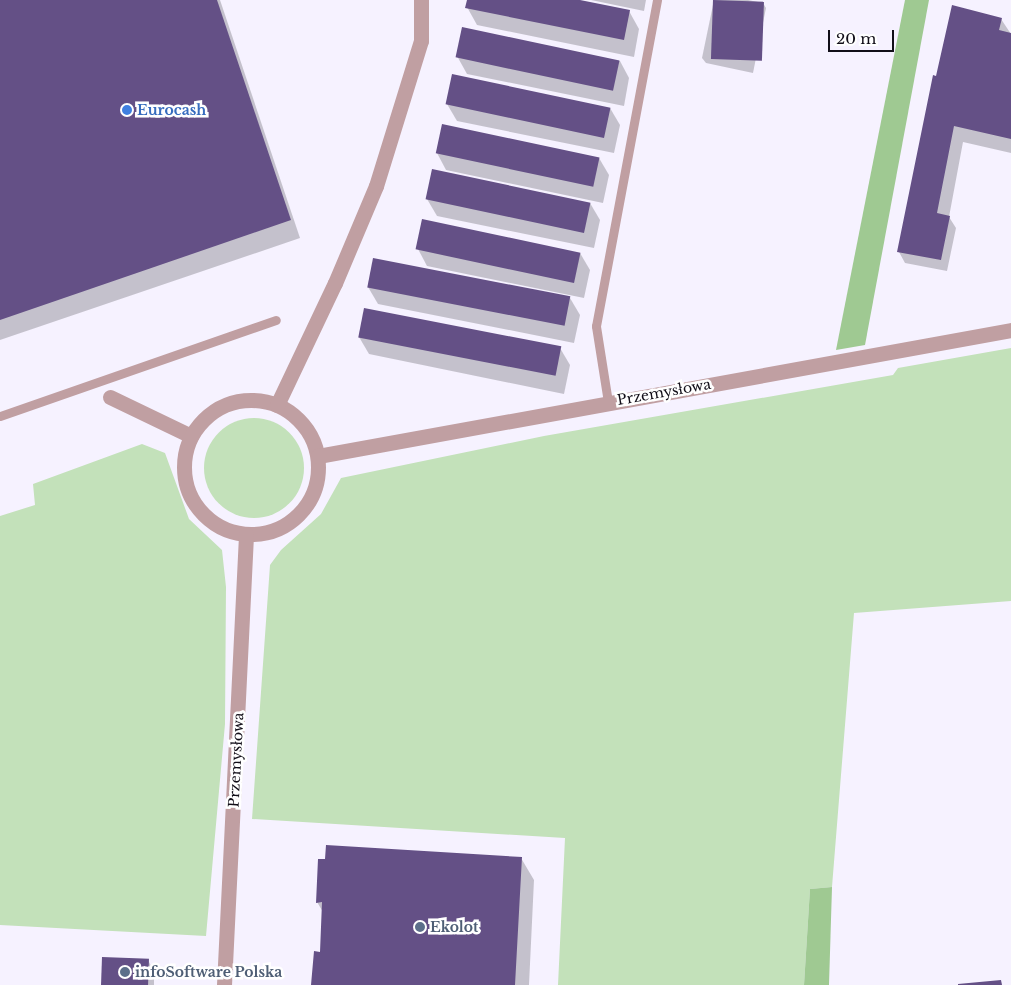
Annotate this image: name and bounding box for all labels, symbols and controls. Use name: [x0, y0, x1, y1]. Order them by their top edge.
scale bar: [831, 20, 897, 52]
text: 20 m: [836, 29, 876, 48]
place label: Eurocash: [137, 102, 206, 118]
marker: Eurocash: [121, 104, 133, 116]
street label: Przemysłowa: [616, 375, 712, 409]
street label: Przemysłowa: [225, 712, 247, 808]
place label: Ekolot: [430, 919, 478, 935]
marker: Ekolot: [414, 921, 426, 933]
place label: infoSoftware Polska: [135, 964, 282, 980]
marker: infoSoftware Polska: [119, 966, 131, 978]

